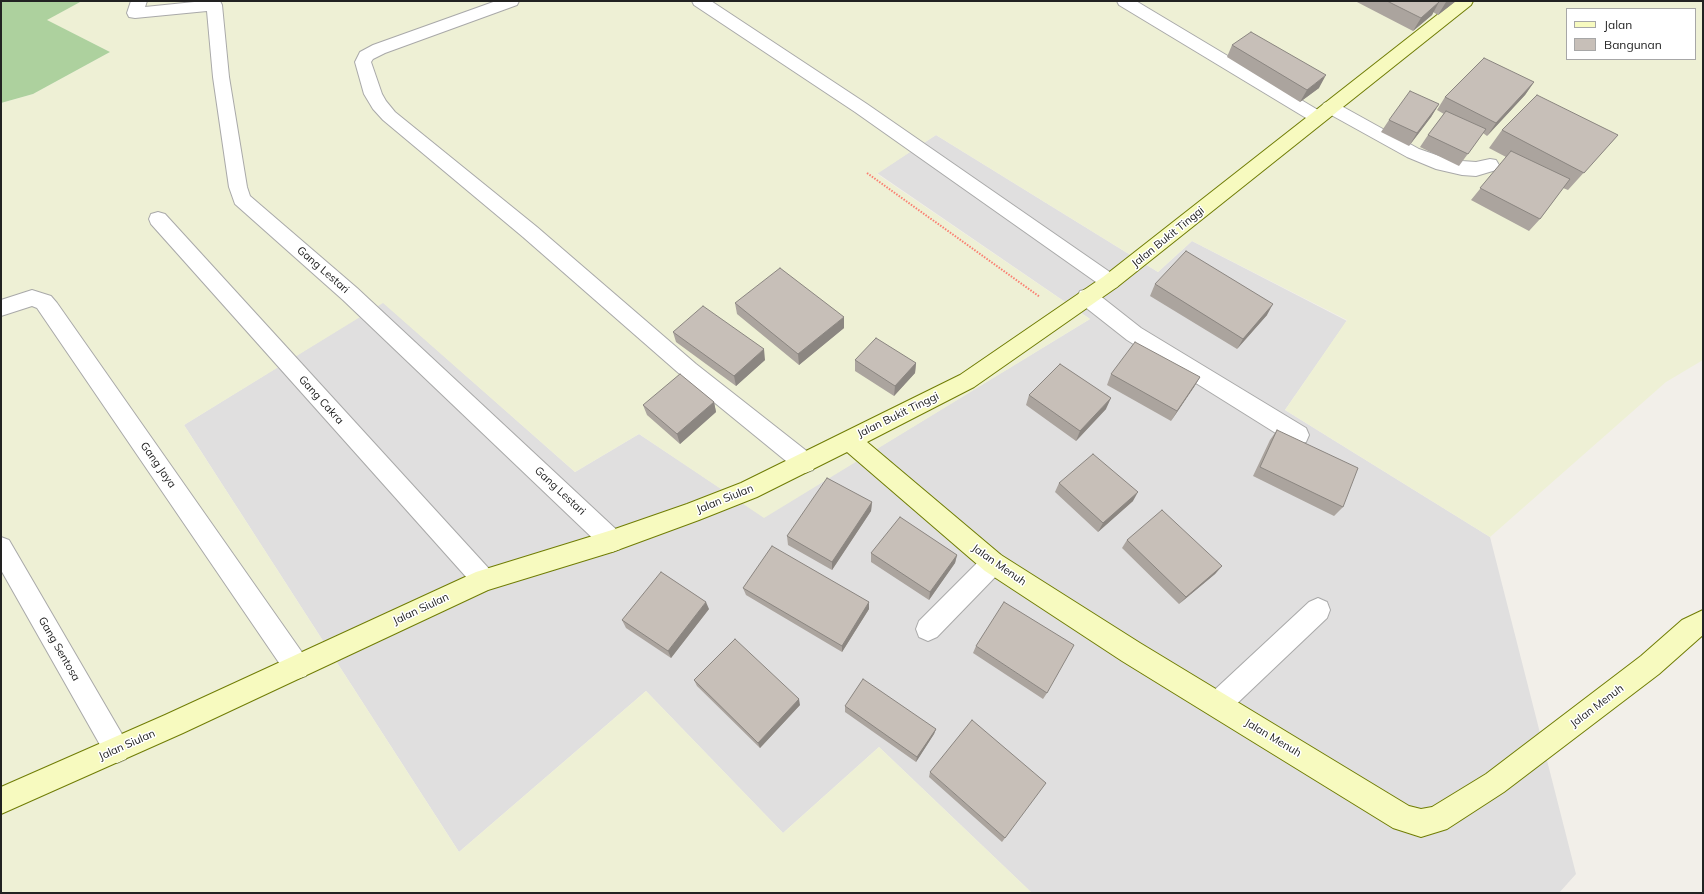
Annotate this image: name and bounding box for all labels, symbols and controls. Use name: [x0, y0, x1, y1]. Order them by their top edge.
legend: [1566, 8, 1696, 60]
text: Jalan: [1604, 17, 1632, 32]
text: Bangunan: [1604, 37, 1662, 52]
street label: Jalan Bukit Tinggi: [1129, 204, 1207, 270]
street label: Gang Lestari: [294, 244, 352, 296]
street label: Gang Cakra: [296, 373, 346, 427]
street label: Jalan Bukit Tinggi: [855, 390, 941, 440]
street label: Gang Jaya: [137, 439, 179, 491]
street label: Gang Lestari: [532, 464, 588, 518]
street label: Jalan Siulan: [695, 482, 755, 516]
street label: Jalan Menuh: [969, 541, 1029, 589]
street label: Jalan Siulan: [391, 590, 451, 628]
street label: Gang Sentosa: [35, 615, 83, 683]
street label: Jalan Menuh: [1568, 682, 1626, 730]
street label: Jalan Menuh: [1242, 716, 1304, 760]
street label: Jalan Siulan: [97, 727, 157, 763]

